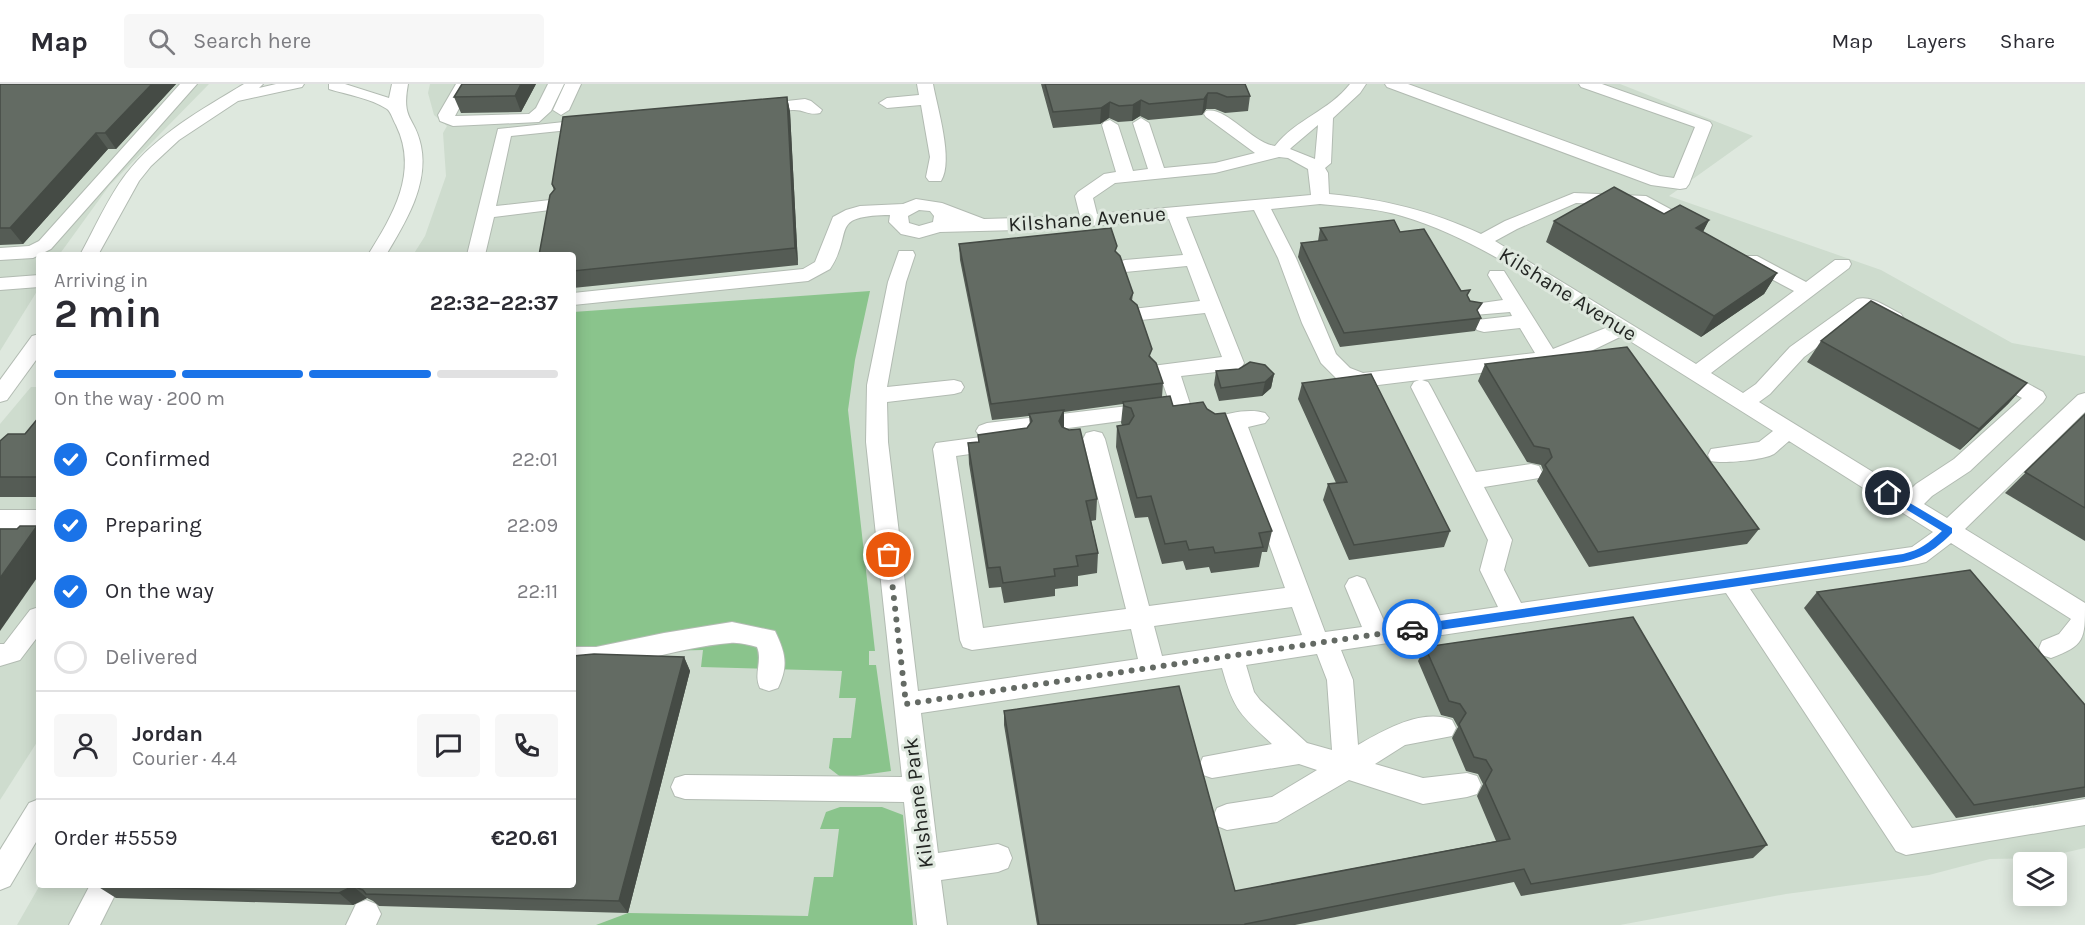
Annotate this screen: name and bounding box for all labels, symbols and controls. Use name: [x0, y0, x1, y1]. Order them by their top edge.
search box: [124, 14, 544, 68]
text: Map: [30, 25, 88, 58]
icon: search: [145, 25, 178, 58]
text: Search here: [193, 28, 311, 54]
text: Map: [1831, 29, 1873, 53]
text: Layers: [1906, 29, 1967, 53]
text: Share: [2000, 29, 2055, 53]
street label: Kilshane Avenue: [1007, 202, 1167, 236]
street label: Kilshane Avenue: [1495, 242, 1641, 346]
text: Arriving in: [54, 269, 148, 292]
text: 22:32–22:37: [430, 290, 558, 316]
text: 2 min: [54, 291, 162, 337]
text: On the way · 200 m: [54, 387, 225, 410]
icon: check: [54, 443, 87, 476]
text: Confirmed: [105, 446, 211, 472]
text: 22:01: [512, 448, 558, 471]
pin: [1862, 467, 1913, 518]
icon: home: [1871, 476, 1904, 509]
icon: check: [54, 509, 87, 542]
text: Preparing: [105, 512, 202, 538]
text: 22:09: [507, 514, 558, 537]
pin: [863, 529, 914, 580]
icon: bag: [872, 538, 905, 571]
icon: check: [54, 575, 87, 608]
text: On the way: [105, 578, 214, 604]
text: 22:11: [517, 580, 558, 603]
courier: [1382, 599, 1442, 659]
icon: car: [1396, 613, 1429, 646]
text: Delivered: [105, 644, 198, 670]
button: person: [54, 714, 117, 777]
button: chat: [417, 714, 480, 777]
button: phone: [495, 714, 558, 777]
text: Jordan: [132, 721, 203, 747]
street label: Kilshane Park: [898, 736, 938, 870]
text: Courier · 4.4: [132, 747, 237, 770]
text: Order #5559: [54, 825, 177, 851]
text: €20.61: [491, 825, 558, 851]
map controls: [2013, 852, 2067, 906]
button: layers: [2013, 852, 2067, 906]

